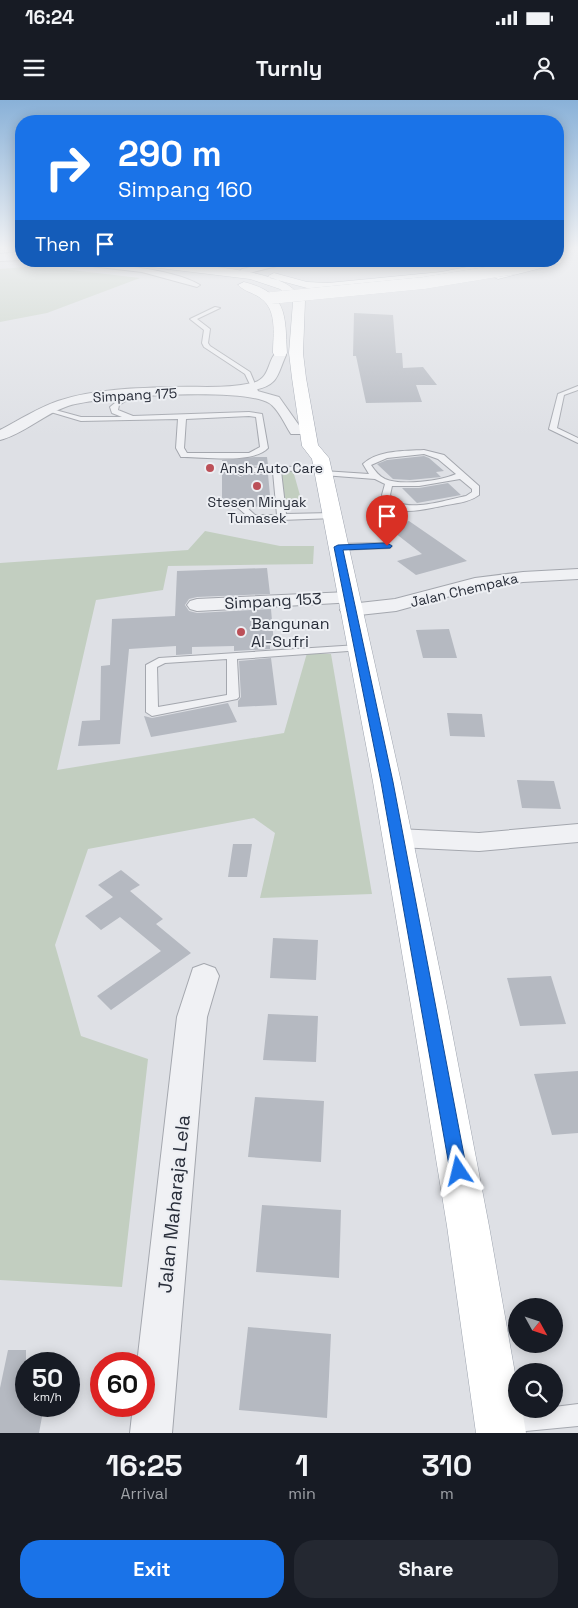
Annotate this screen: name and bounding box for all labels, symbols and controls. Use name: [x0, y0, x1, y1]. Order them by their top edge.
text: 16:24: [25, 5, 74, 30]
icon: menu: [20, 54, 48, 82]
text: Turnly: [256, 54, 322, 82]
icon: person: [530, 54, 558, 82]
text: 290 m: [118, 132, 222, 176]
icon: right: [35, 135, 100, 200]
text: Simpang 160: [118, 175, 253, 203]
icon: arrive: [91, 230, 119, 258]
text: Then: [35, 232, 81, 257]
street label: Simpang 175: [92, 384, 178, 406]
place label: Ansh Auto Care: [220, 459, 323, 477]
marker: Ansh Auto Care: [204, 462, 216, 474]
marker: Stesen Minyak Tumasek: [251, 480, 263, 492]
place label: Stesen Minyak Tumasek: [207, 493, 307, 527]
pin: [366, 495, 408, 546]
icon: arrive: [373, 502, 401, 530]
street label: Jalan Chempaka: [408, 569, 520, 611]
street label: Simpang 153: [224, 588, 322, 614]
place label: Bangunan Al-Sufri: [251, 613, 329, 652]
marker: Bangunan Al-Sufri: [235, 626, 247, 638]
street label: Jalan Maharaja Lela: [152, 1114, 196, 1294]
position arrow: [432, 1144, 484, 1196]
north arrow: [508, 1298, 562, 1352]
map controls: [508, 1298, 563, 1418]
speed limit sign: 60: [90, 1352, 155, 1417]
text: 50: [32, 1362, 63, 1394]
button: search: [508, 1363, 563, 1418]
text: km/h: [33, 1389, 62, 1405]
text: 16:25: [106, 1446, 183, 1485]
text: 1: [295, 1446, 309, 1485]
text: 310: [422, 1446, 472, 1485]
text: Arrival: [120, 1483, 168, 1504]
text: min: [288, 1483, 316, 1504]
text: m: [440, 1483, 454, 1504]
button: Exit: [20, 1540, 284, 1598]
button: Share: [294, 1540, 558, 1598]

